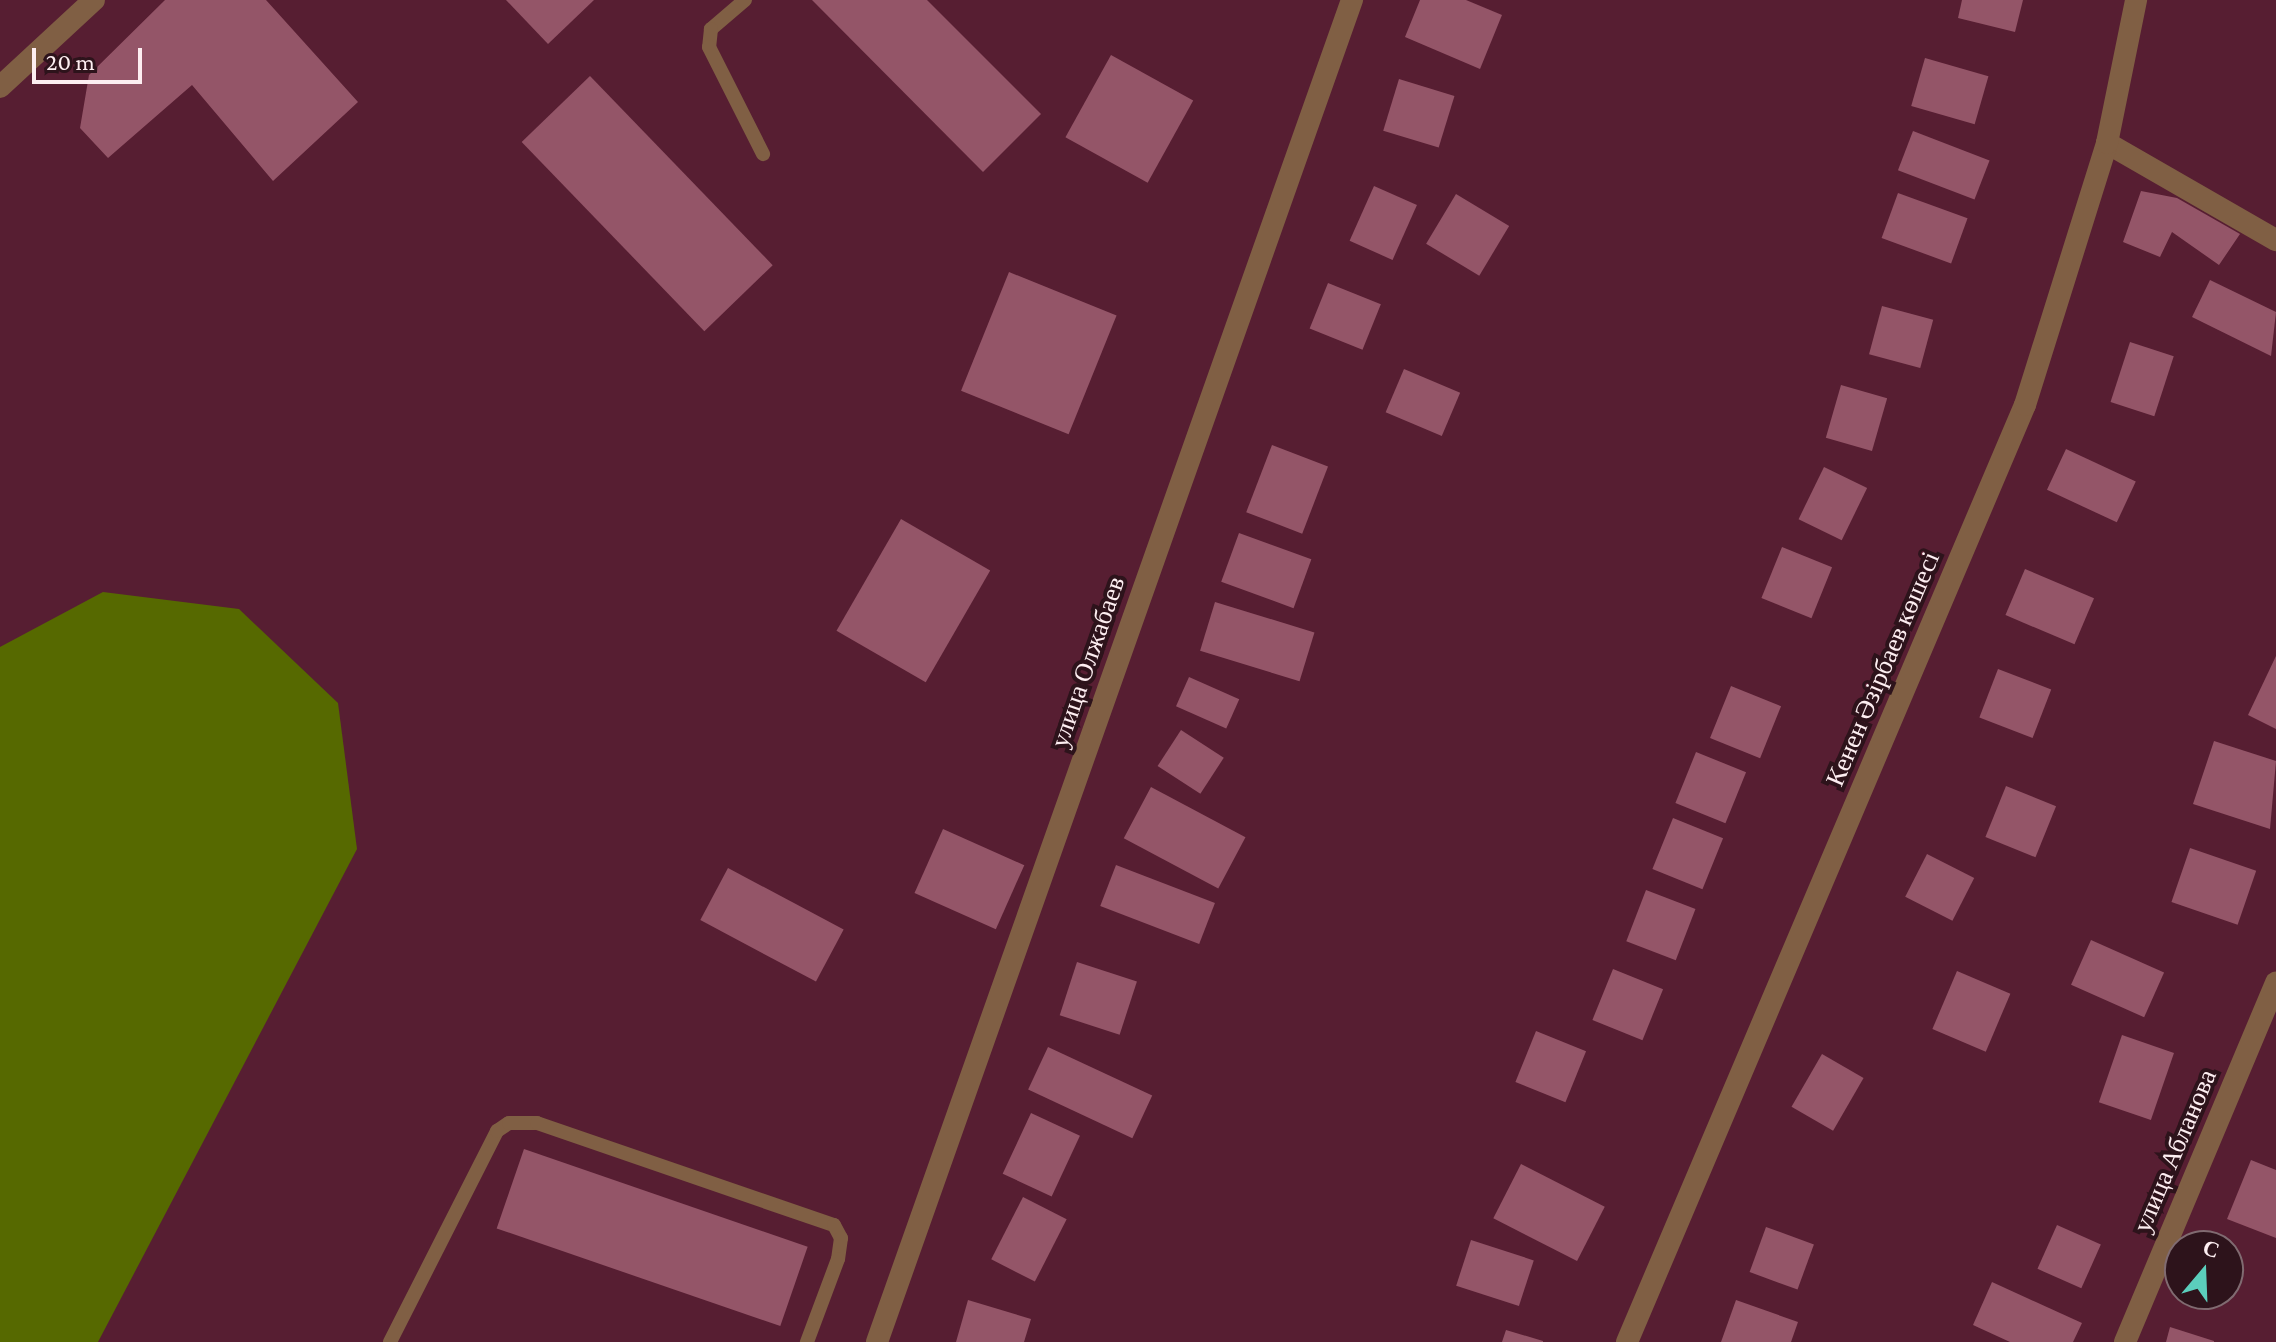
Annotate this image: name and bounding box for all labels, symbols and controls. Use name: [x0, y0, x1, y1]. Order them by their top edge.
scale bar: [36, 32, 146, 82]
text: 20 m: [46, 48, 95, 75]
street label: Кенен Әзірбаев көшесі: [1820, 547, 1946, 791]
street label: улица Олжабаев: [1044, 572, 1132, 752]
street label: улица Абланова: [2127, 1065, 2223, 1237]
north arrow: [2164, 1230, 2244, 1310]
text: С: [2200, 1234, 2223, 1263]

